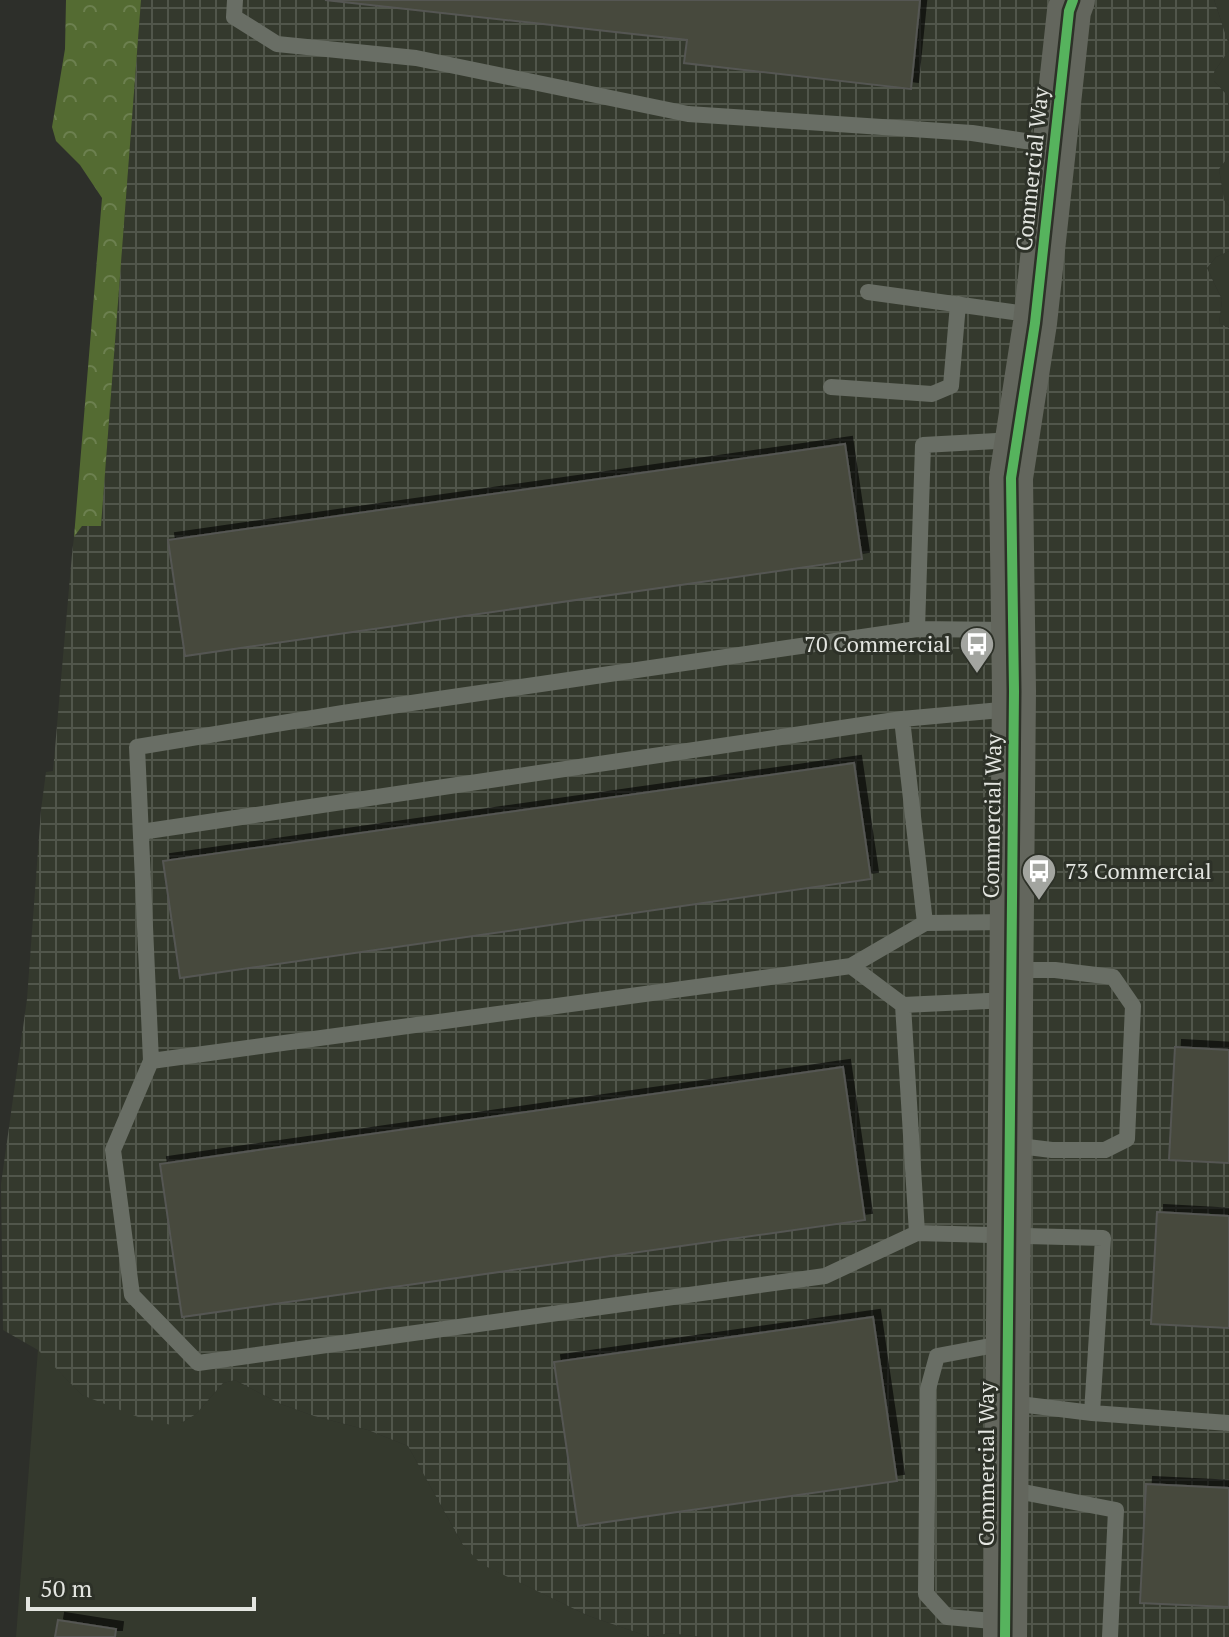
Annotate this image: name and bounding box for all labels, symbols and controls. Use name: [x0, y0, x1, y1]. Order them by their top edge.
street label: Commercial Way: [1008, 85, 1055, 252]
bus stop icon: 70 Commercial: [958, 625, 996, 675]
place label: 70 Commercial: [804, 629, 951, 658]
street label: Commercial Way: [976, 733, 1007, 899]
bus stop icon: 73 Commercial: [1020, 852, 1058, 902]
place label: 73 Commercial: [1065, 856, 1212, 885]
street label: Commercial Way: [971, 1381, 1000, 1546]
scale bar: [28, 1561, 254, 1611]
text: 50 m: [40, 1572, 92, 1604]

